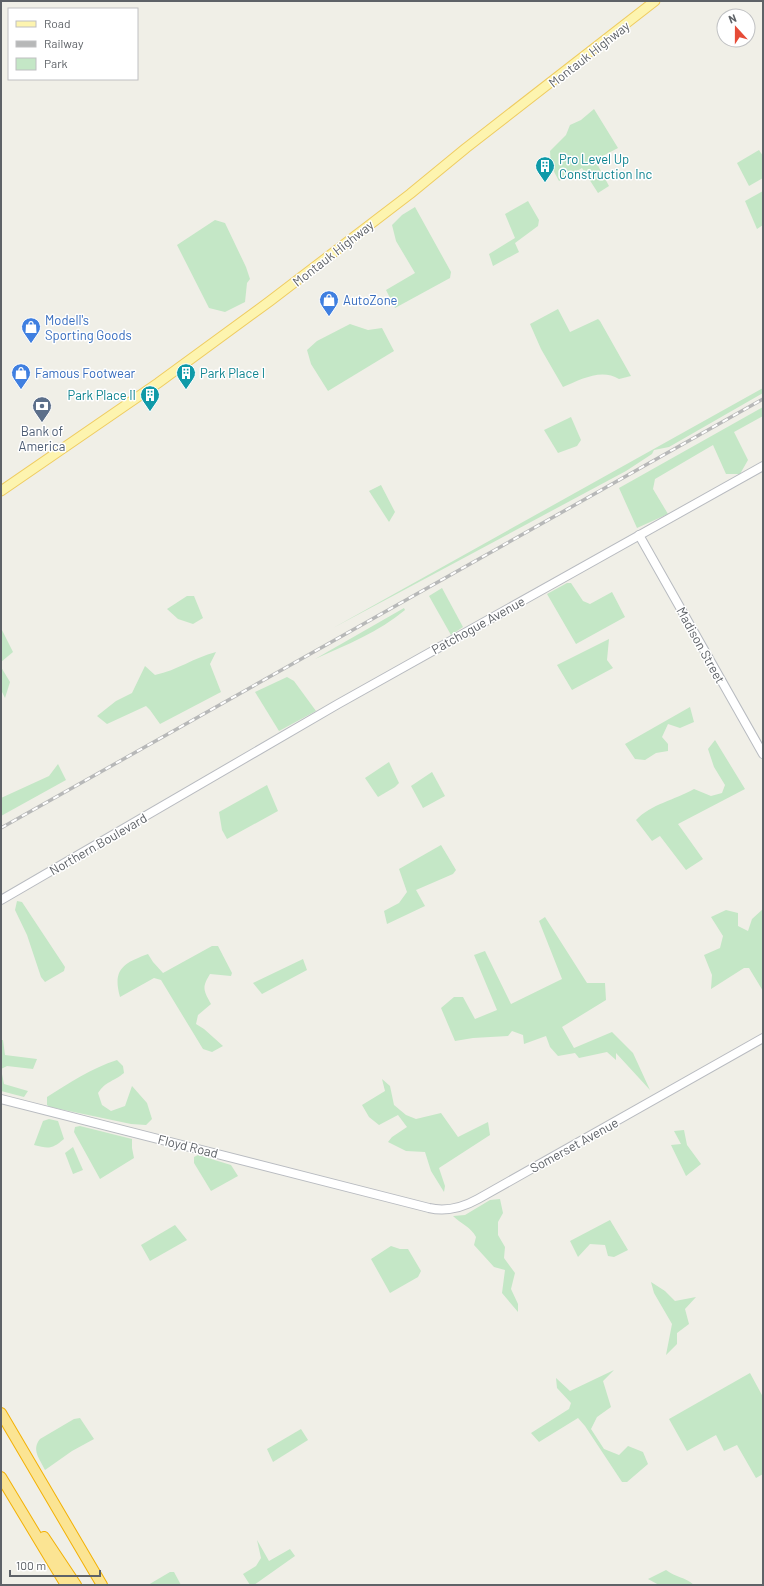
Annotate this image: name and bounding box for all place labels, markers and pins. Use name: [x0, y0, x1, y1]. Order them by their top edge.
place label: Pro Level Up Construction Inc: [559, 151, 652, 182]
building icon: Pro Level Up Construction Inc: [534, 155, 556, 183]
shop icon: AutoZone: [318, 289, 340, 317]
place label: AutoZone: [343, 292, 398, 308]
place label: Modell's Sporting Goods: [45, 312, 132, 343]
shop icon: Modell's Sporting Goods: [20, 316, 42, 344]
shop icon: Famous Footwear: [10, 362, 32, 390]
building icon: Park Place I: [175, 362, 197, 390]
place label: Famous Footwear: [35, 365, 136, 381]
place label: Park Place I: [200, 365, 265, 381]
building icon: Park Place II: [139, 384, 161, 412]
place label: Park Place II: [68, 387, 136, 403]
bank icon: Bank of America: [31, 395, 53, 423]
place label: Bank of America: [19, 423, 65, 454]

